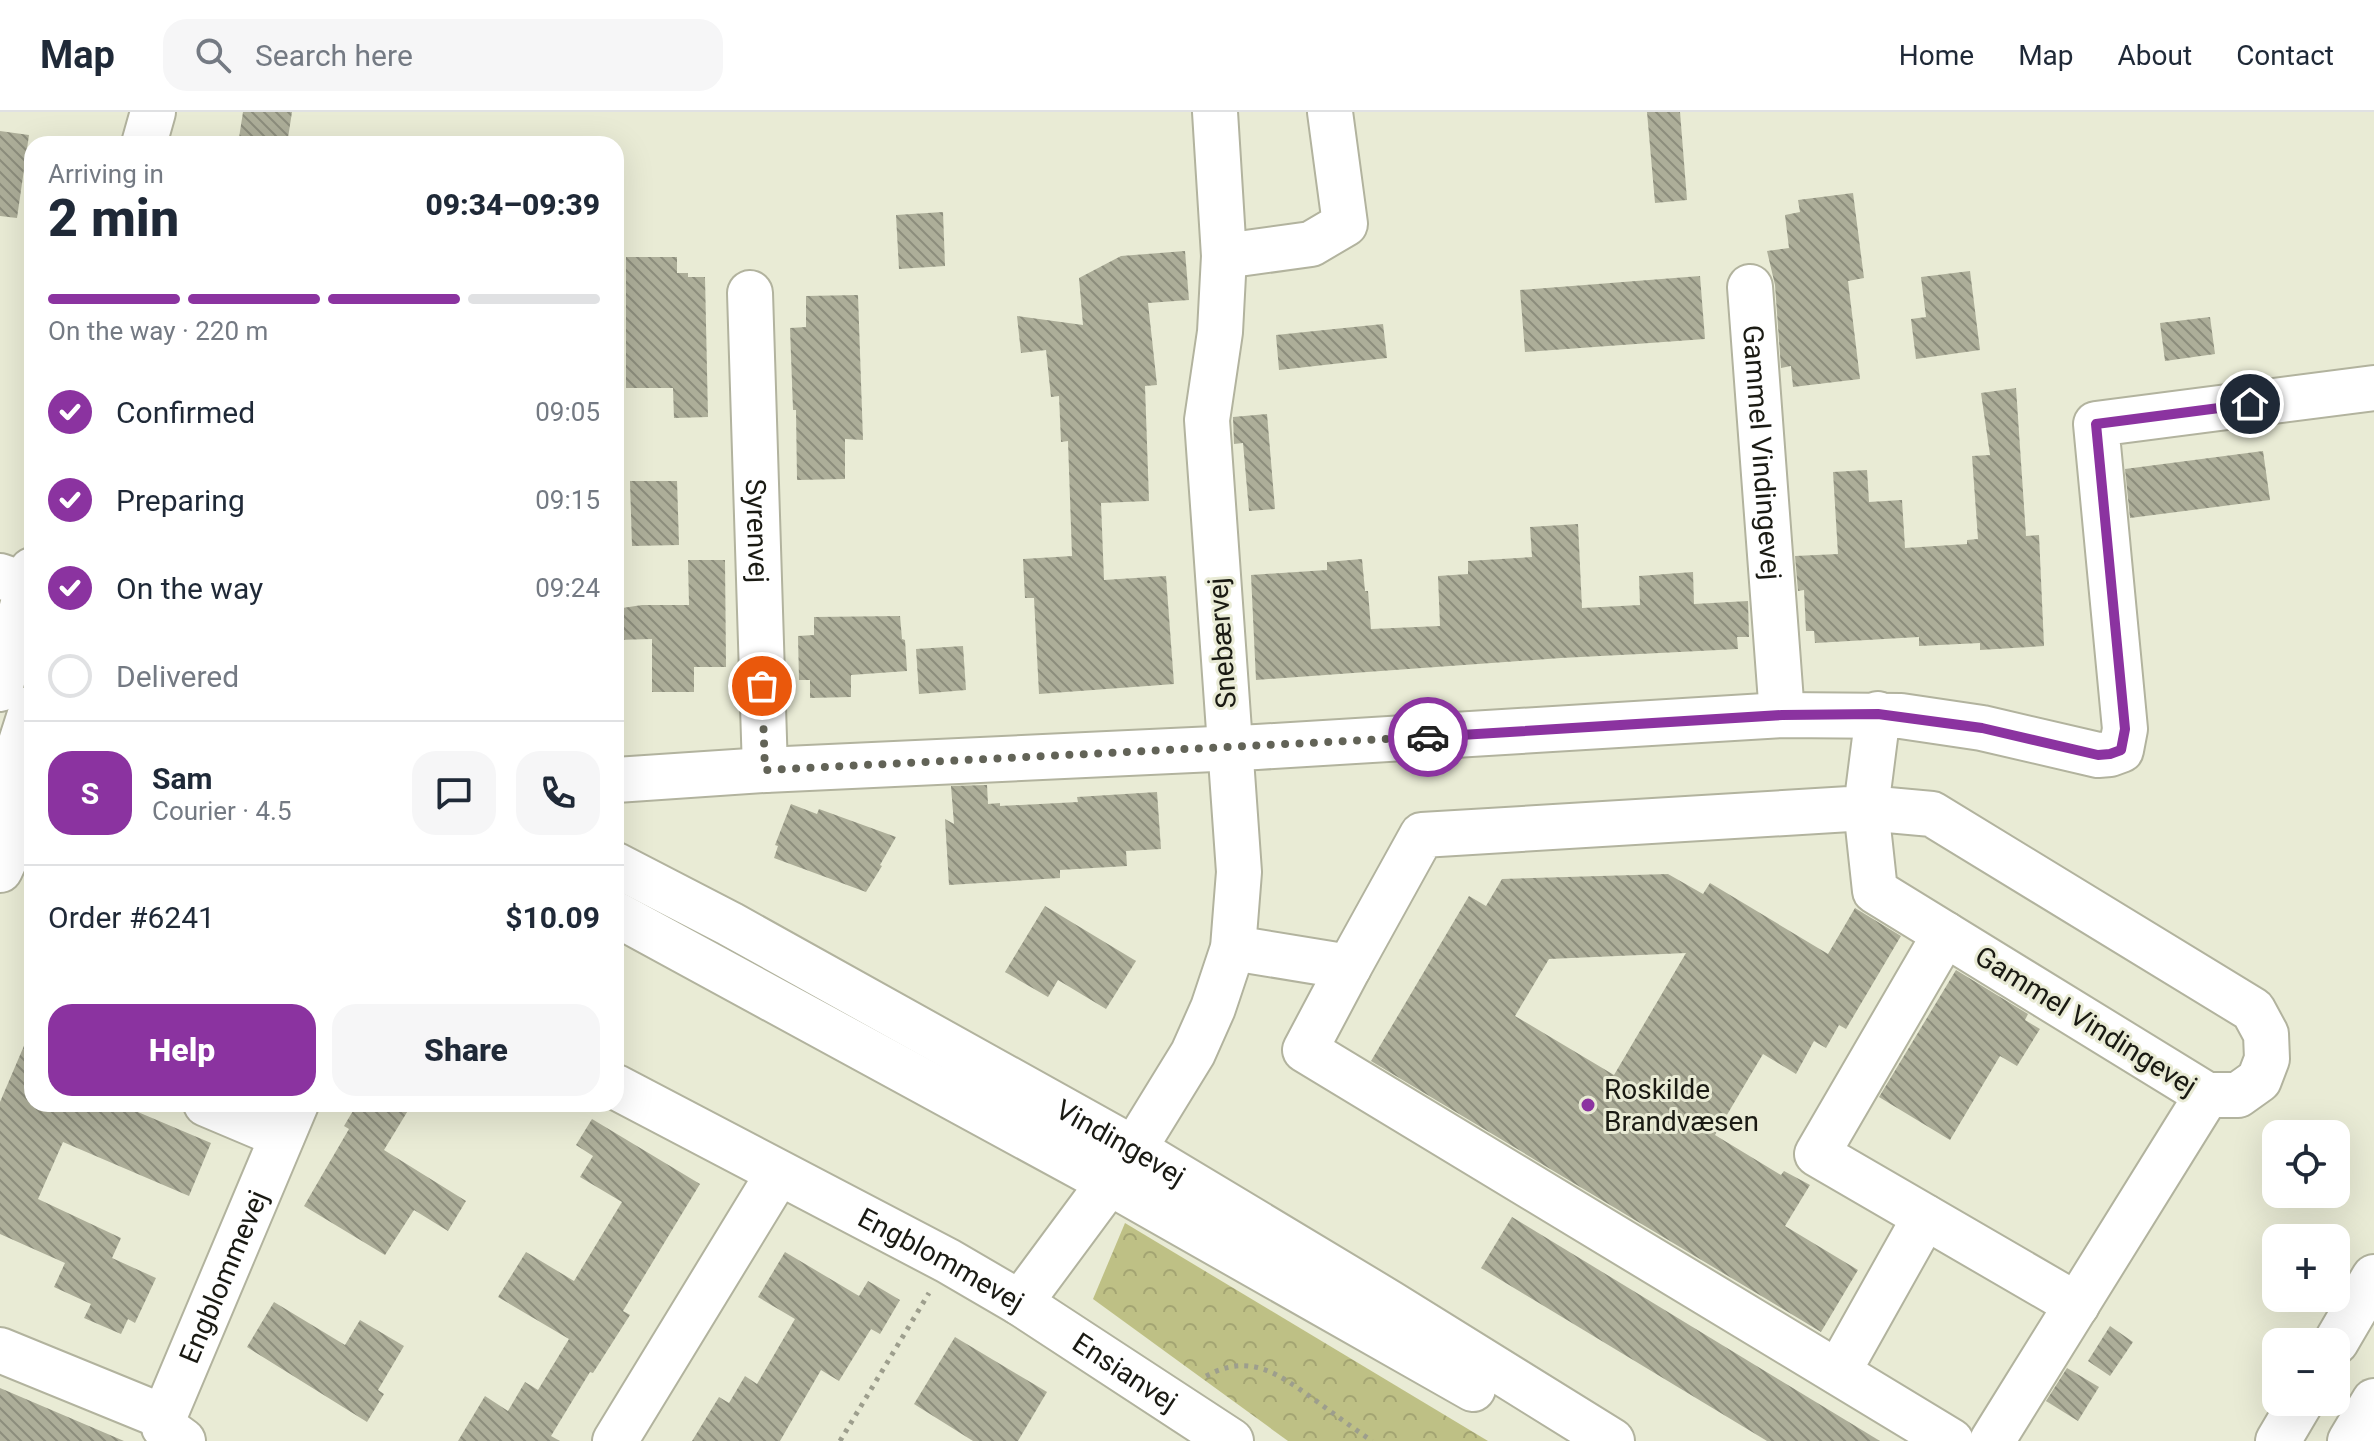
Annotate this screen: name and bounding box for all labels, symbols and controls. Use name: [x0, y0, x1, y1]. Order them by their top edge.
search box: [163, 19, 723, 91]
text: Map: [40, 33, 115, 77]
icon: search: [191, 33, 235, 77]
text: Search here: [255, 38, 413, 73]
text: Home: [1899, 39, 1974, 72]
text: Map: [2018, 39, 2074, 72]
text: About: [2118, 39, 2192, 72]
text: Contact: [2236, 39, 2334, 72]
text: Arriving in: [48, 159, 164, 189]
text: 09:34–09:39: [425, 187, 600, 222]
text: 2 min: [48, 188, 179, 249]
text: On the way · 220 m: [48, 316, 268, 346]
street label: Gammel Vindingevej: [1736, 324, 1788, 581]
pin: [2216, 370, 2284, 438]
icon: home: [2228, 382, 2272, 426]
icon: check: [48, 390, 92, 434]
text: Confirmed: [116, 395, 255, 430]
text: 09:05: [535, 397, 600, 427]
icon: check: [48, 478, 92, 522]
street label: Syrenvej: [739, 478, 776, 584]
text: Preparing: [116, 483, 245, 518]
text: 09:15: [535, 485, 600, 515]
icon: check: [48, 566, 92, 610]
text: On the way: [116, 571, 263, 606]
text: 09:24: [535, 573, 600, 603]
street label: Snebærvej: [1201, 577, 1243, 709]
pin: [728, 652, 796, 720]
text: Delivered: [116, 659, 239, 694]
icon: bag: [740, 664, 784, 708]
courier: [1388, 697, 1468, 777]
icon: car: [1406, 715, 1450, 759]
button: chat: [412, 751, 496, 835]
button: phone: [516, 751, 600, 835]
text: Sam: [152, 761, 213, 796]
text: S: [81, 776, 99, 811]
text: Courier · 4.5: [152, 796, 292, 826]
text: Order #6241: [48, 900, 215, 935]
text: $10.09: [505, 900, 600, 935]
street label: Gammel Vindingevej: [1969, 939, 2203, 1103]
button: Help: [48, 1004, 316, 1096]
button: Share: [332, 1004, 600, 1096]
place label: Roskilde Brandvæsen: [1604, 1073, 1759, 1138]
street label: Vindingevej: [1050, 1092, 1191, 1193]
marker: Roskilde Brandvæsen: [1579, 1096, 1597, 1114]
map controls: [2262, 1120, 2350, 1416]
button: locate: [2262, 1120, 2350, 1208]
street label: Engblommevej: [172, 1185, 274, 1368]
street label: Engblommevej: [853, 1200, 1030, 1318]
button: +: [2262, 1224, 2350, 1312]
street label: Ensianvej: [1067, 1326, 1184, 1418]
button: −: [2262, 1328, 2350, 1416]

